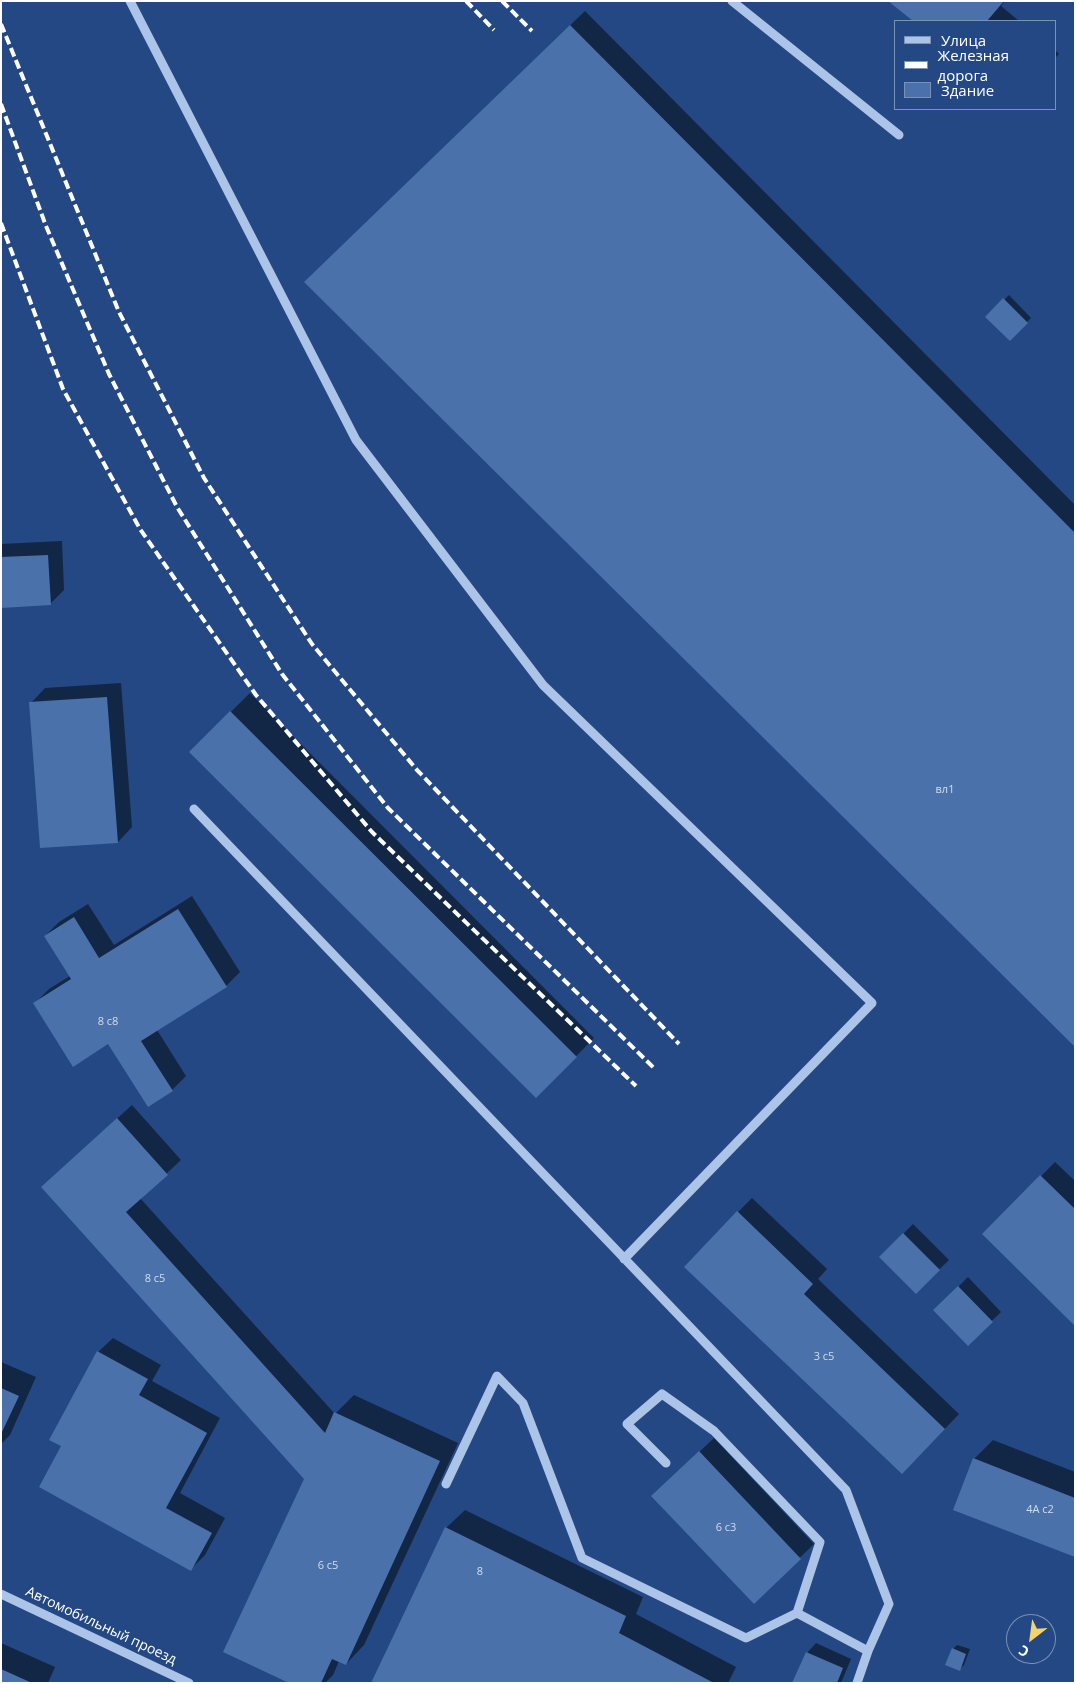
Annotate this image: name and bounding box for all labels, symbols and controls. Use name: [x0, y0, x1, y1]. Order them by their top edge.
legend: [894, 20, 1056, 110]
text: Улица: [941, 30, 986, 50]
text: Железная дорога: [938, 45, 1009, 85]
text: Здание: [941, 80, 994, 100]
house number: вл1: [936, 783, 954, 797]
house number: 8 с8: [98, 1015, 118, 1029]
house number: 8 с5: [145, 1272, 165, 1286]
house number: 3 с5: [814, 1350, 834, 1364]
house number: 4А с2: [1026, 1503, 1054, 1517]
house number: 6 с3: [716, 1521, 736, 1535]
house number: 6 с5: [318, 1559, 338, 1573]
house number: 8: [477, 1565, 483, 1579]
street label: Автомобильный проезд: [23, 1584, 179, 1668]
north arrow: [1006, 1614, 1056, 1664]
text: С: [1015, 1641, 1032, 1662]

